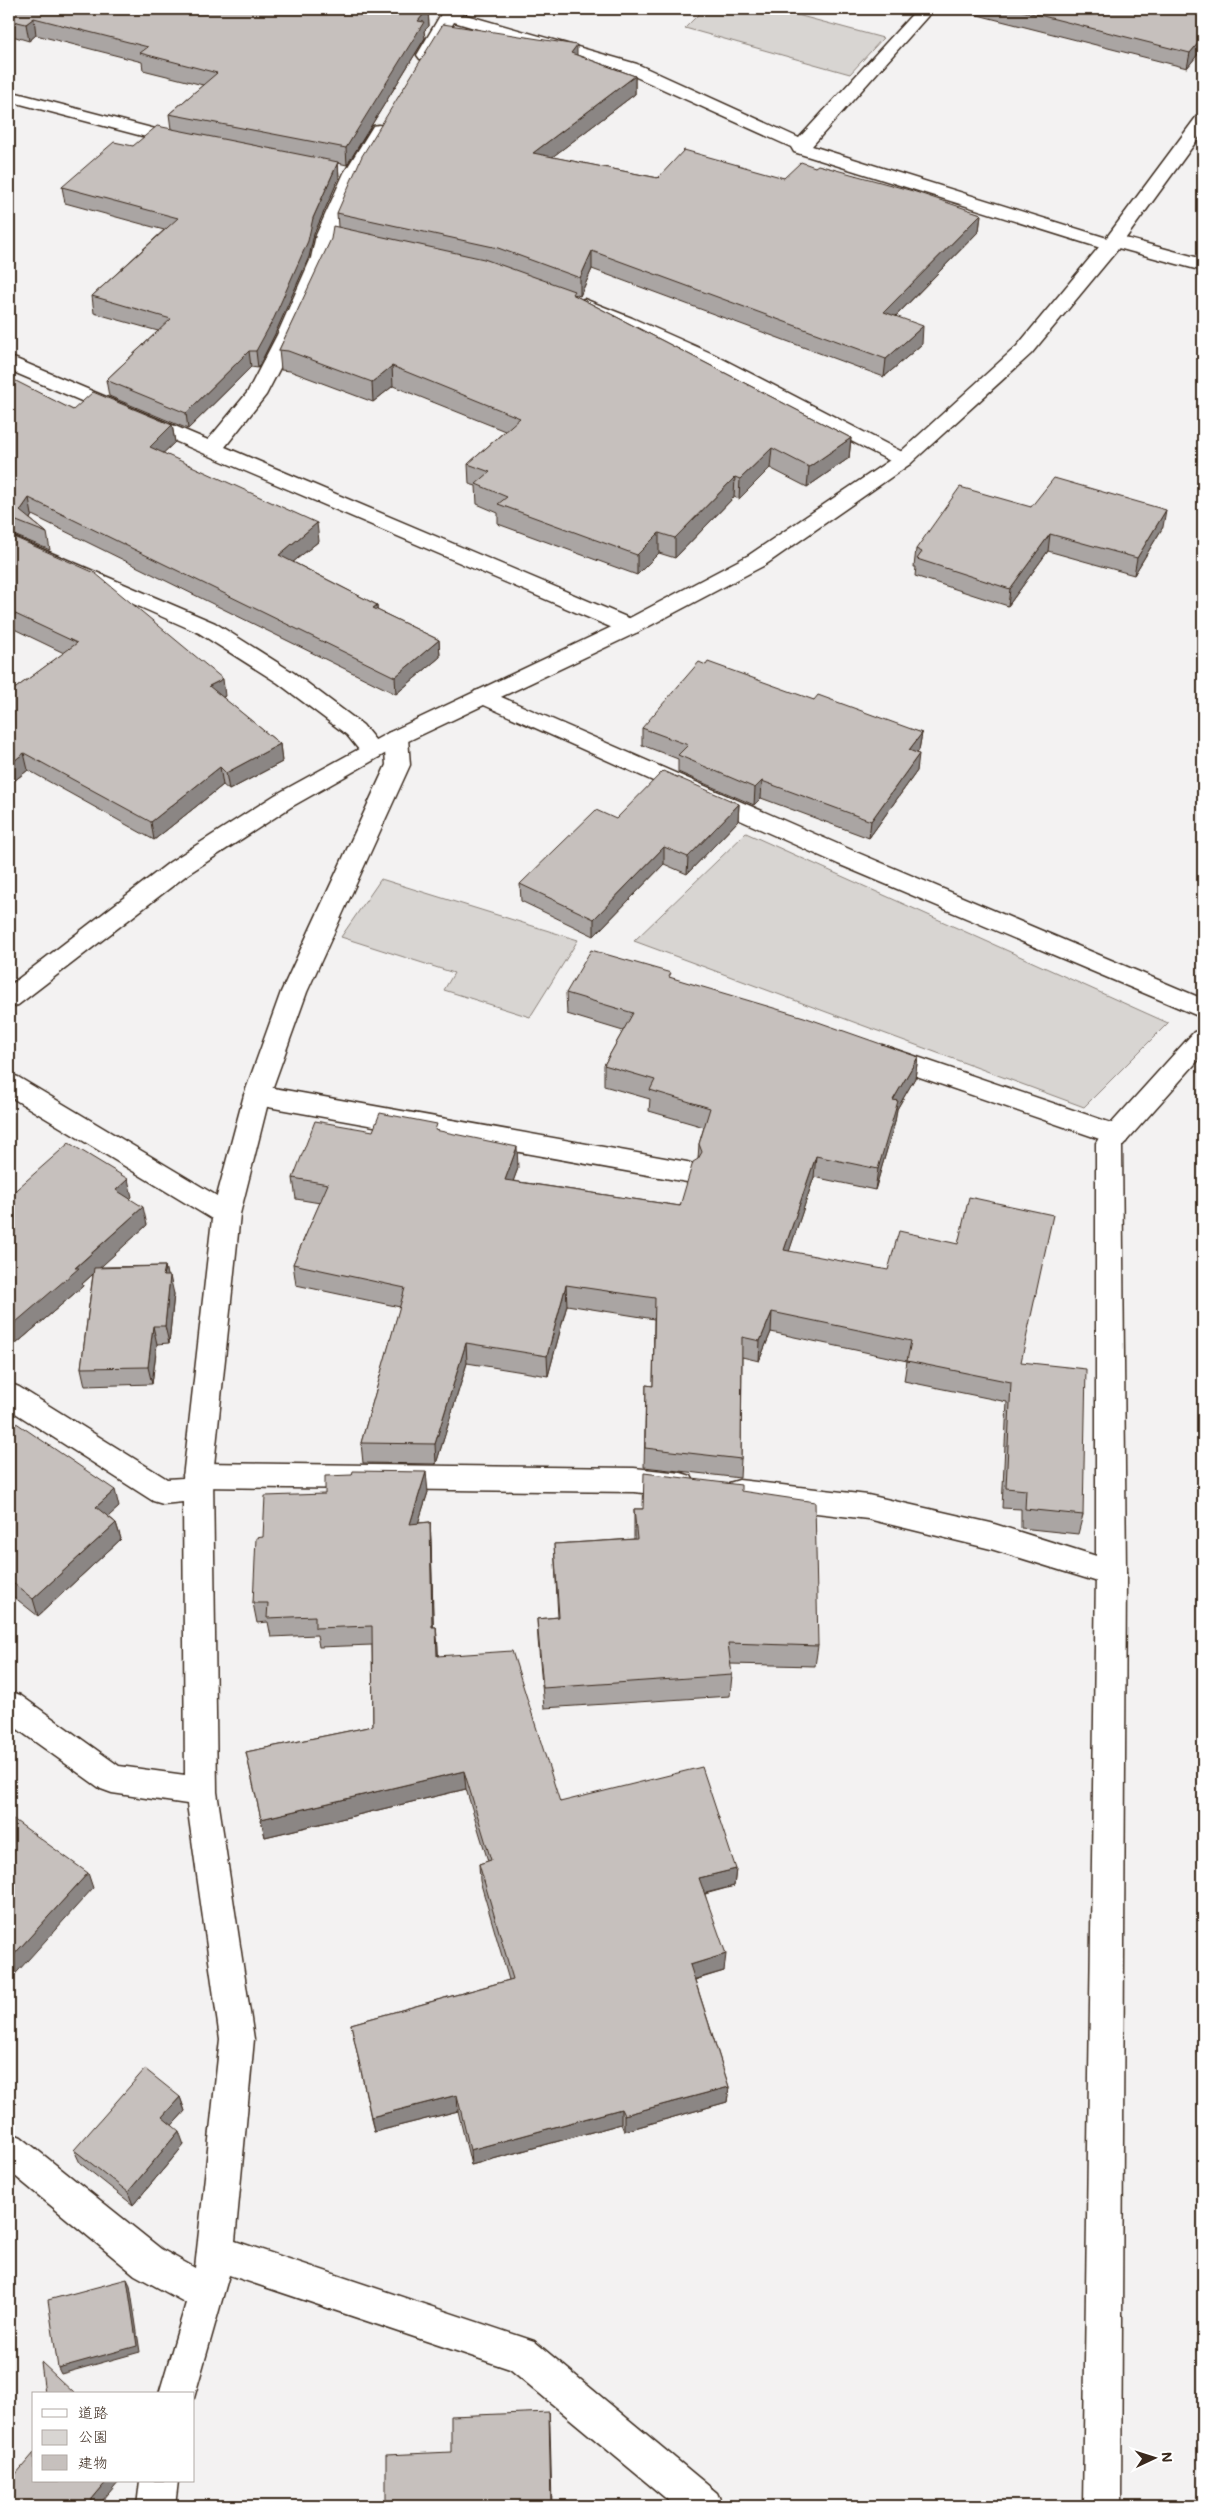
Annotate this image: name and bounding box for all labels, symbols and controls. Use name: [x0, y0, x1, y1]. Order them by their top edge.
legend: [32, 2392, 195, 2482]
text: 道路: [78, 2402, 108, 2422]
text: 公園: [78, 2426, 108, 2446]
north arrow: [1130, 2432, 1180, 2482]
text: N: [1158, 2451, 1177, 2463]
text: 建物: [78, 2452, 108, 2472]

